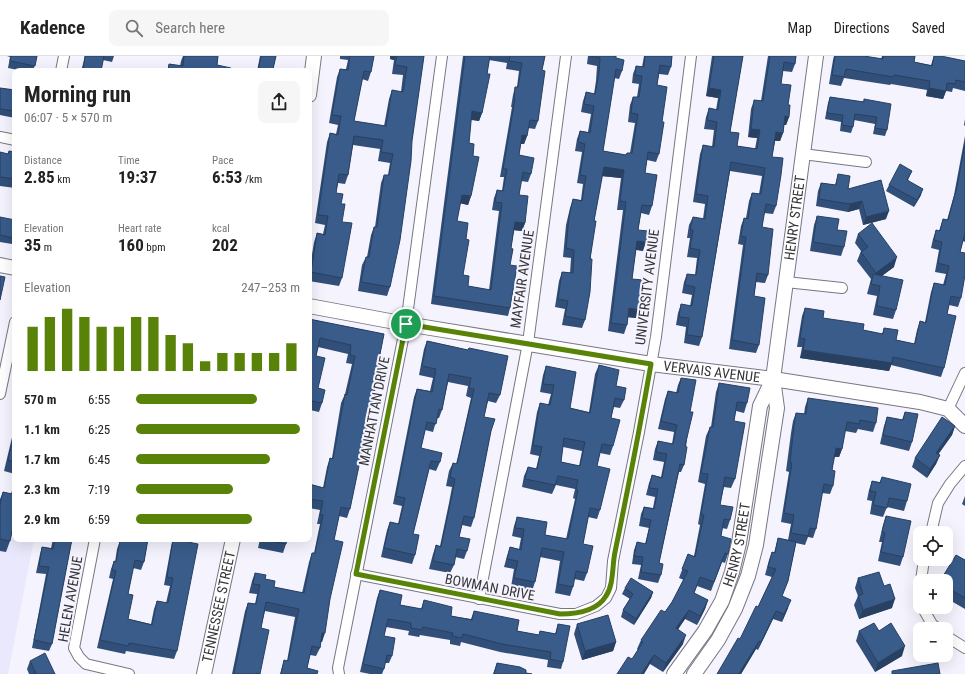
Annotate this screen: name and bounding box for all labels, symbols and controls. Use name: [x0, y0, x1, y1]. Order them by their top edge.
search box: [109, 10, 389, 46]
text: Kadence: [20, 16, 85, 39]
icon: search: [123, 17, 145, 39]
text: Search here: [155, 19, 225, 37]
text: Map: [788, 20, 812, 36]
text: Directions: [834, 20, 890, 36]
text: Saved: [912, 20, 945, 36]
button: share: [258, 81, 300, 123]
text: Morning run: [24, 82, 131, 107]
text: 06:07 · 5 × 570 m: [24, 110, 112, 125]
text: Distance: [24, 154, 62, 167]
text: Time: [118, 154, 140, 167]
text: Pace: [212, 154, 234, 167]
text: 2.85: [24, 167, 55, 187]
text: 19:37: [118, 167, 157, 187]
text: 6:53: [212, 167, 242, 187]
text: km: [55, 173, 70, 186]
text: /km: [242, 173, 262, 186]
street label: HENRY STREET: [781, 174, 808, 261]
text: Elevation: [24, 222, 64, 235]
text: Heart rate: [118, 222, 161, 235]
text: kcal: [212, 222, 230, 235]
street label: UNIVERSITY AVENUE: [632, 228, 662, 346]
street label: MAYFAIR AVENUE: [507, 229, 537, 329]
text: 35: [24, 235, 41, 255]
text: 160: [118, 235, 144, 255]
text: 202: [212, 235, 238, 255]
text: m: [41, 241, 52, 254]
text: bpm: [144, 241, 165, 254]
text: Elevation: [24, 280, 71, 295]
text: 247–253 m: [241, 280, 300, 295]
pin: [389, 307, 423, 341]
icon: arrive: [395, 313, 417, 335]
street label: MANHATTAN DRIVE: [356, 355, 392, 467]
street label: VERVAIS AVENUE: [662, 358, 761, 385]
text: 570 m: [24, 392, 56, 407]
text: 6:55: [88, 392, 110, 407]
text: 1.1 km: [24, 422, 60, 437]
text: 6:25: [88, 422, 110, 437]
text: 1.7 km: [24, 452, 60, 467]
text: 6:45: [88, 452, 110, 467]
text: 2.3 km: [24, 482, 60, 497]
text: 7:19: [88, 482, 110, 497]
street label: HENRY STREET: [720, 502, 753, 589]
text: 2.9 km: [24, 512, 60, 527]
text: 6:59: [88, 512, 110, 527]
map controls: [913, 526, 953, 662]
button: locate: [913, 526, 953, 566]
street label: TENNESSEE STREET: [199, 549, 238, 664]
street label: HELEN AVENUE: [55, 555, 85, 643]
street label: BOWMAN DRIVE: [444, 570, 536, 604]
button: +: [913, 574, 953, 614]
button: −: [913, 622, 953, 662]

